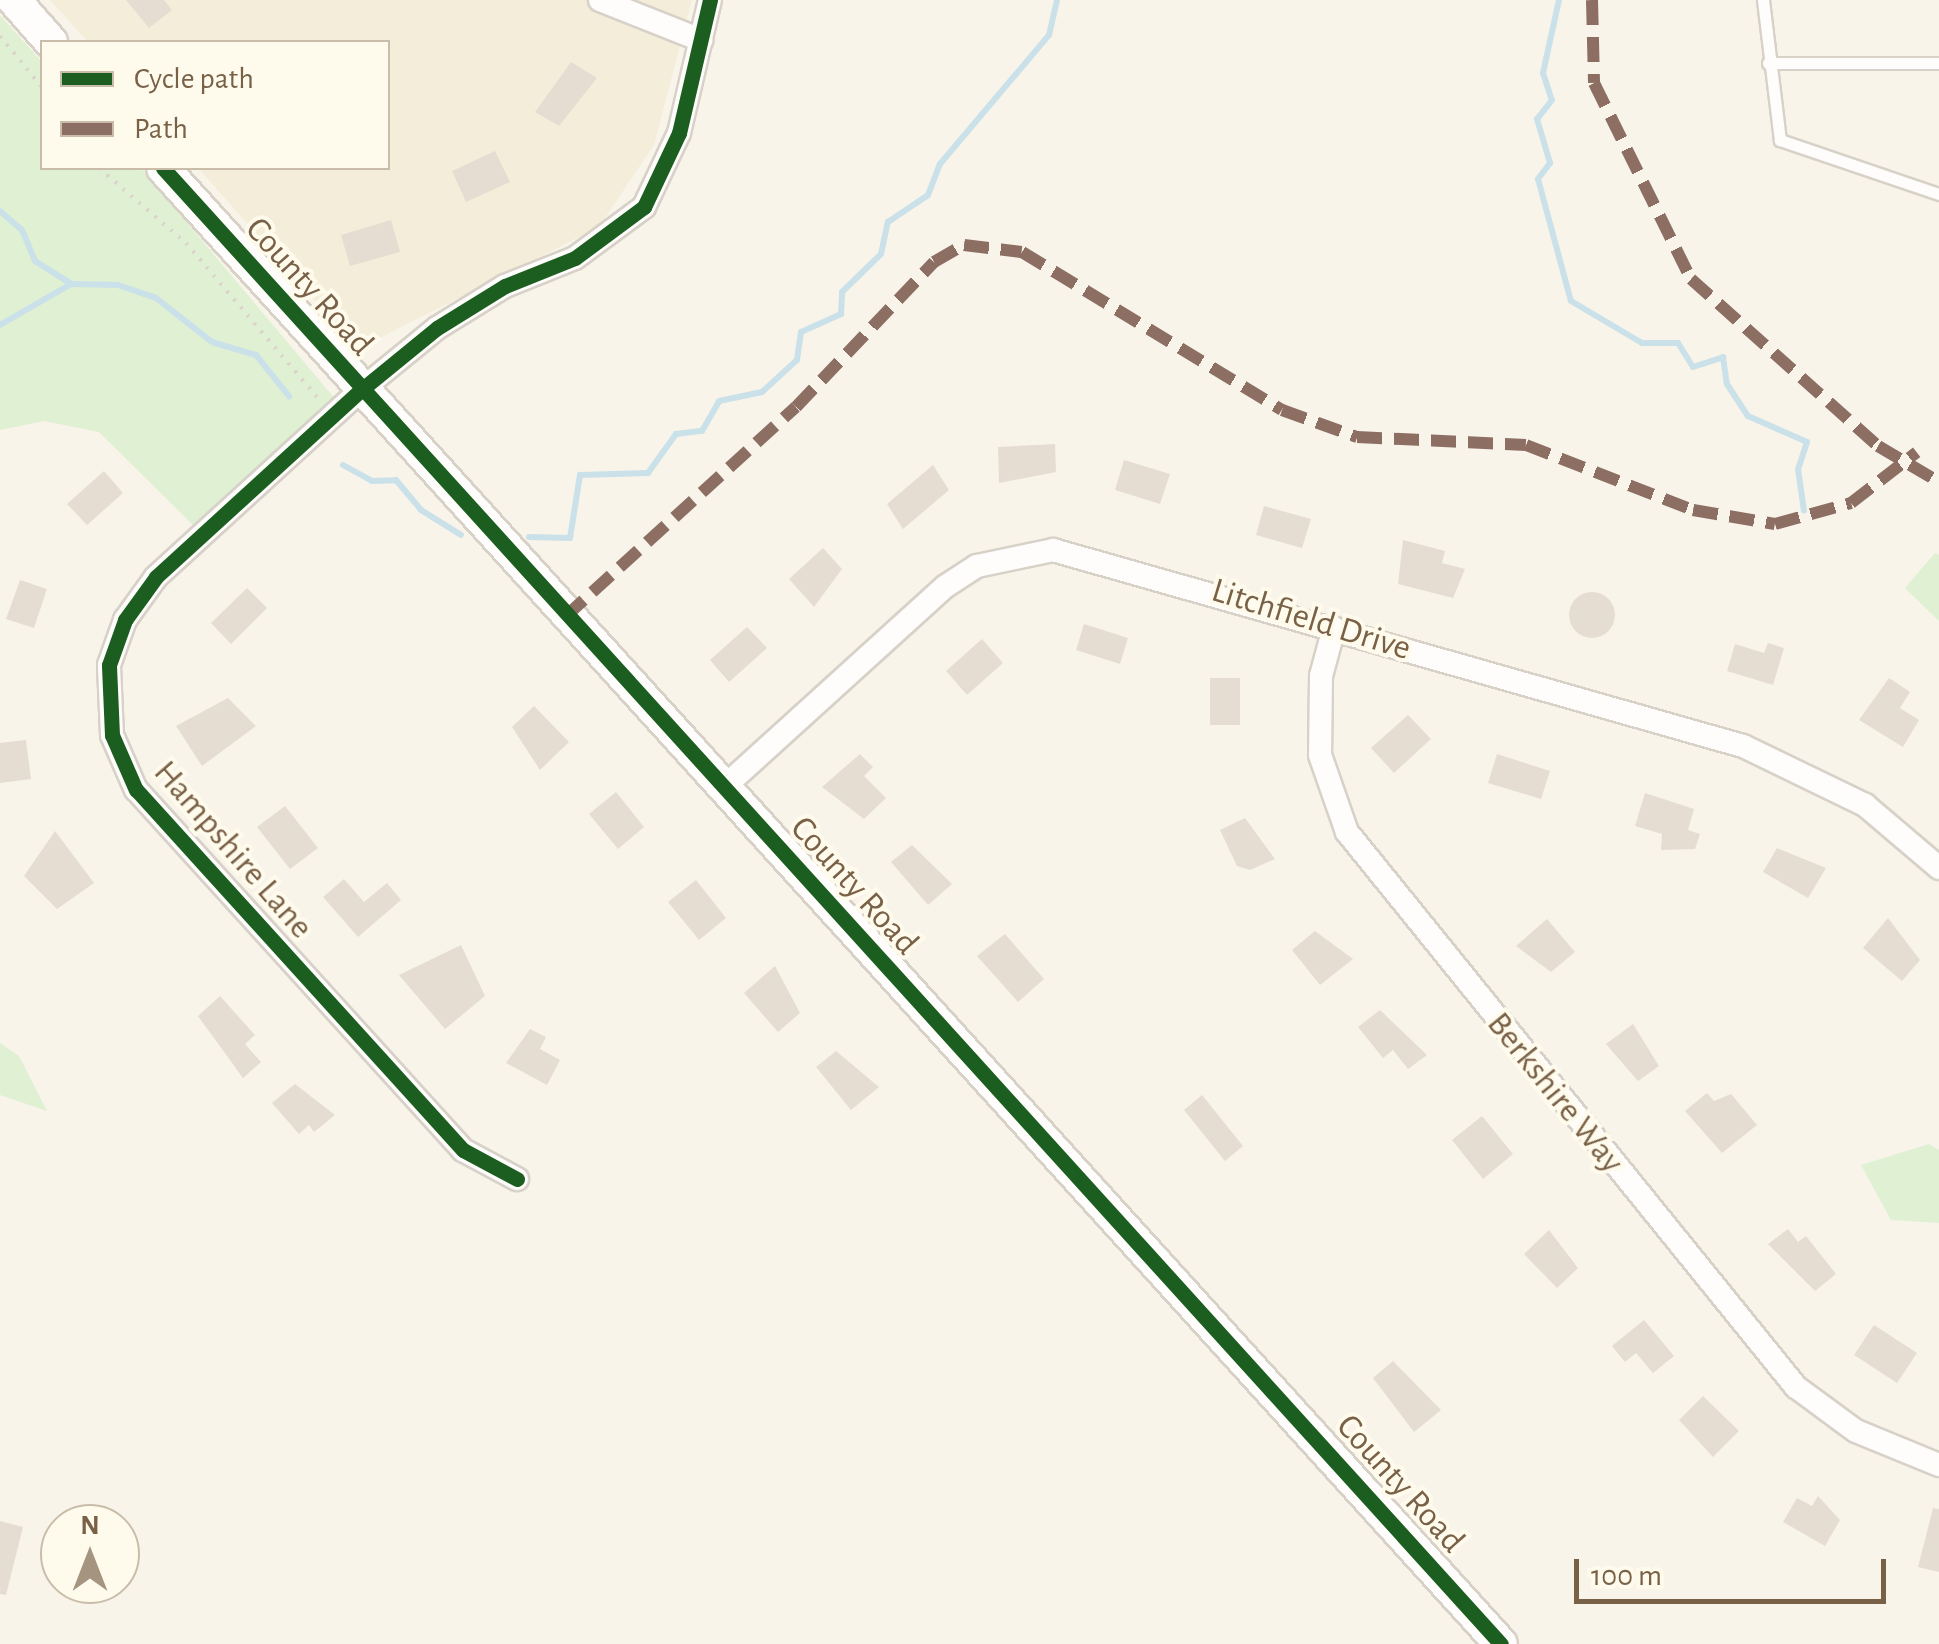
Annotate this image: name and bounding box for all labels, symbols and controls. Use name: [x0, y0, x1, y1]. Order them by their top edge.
legend: [40, 40, 390, 170]
text: Cycle path: [134, 64, 254, 94]
text: Path: [134, 114, 188, 144]
street label: County Road: [236, 209, 382, 365]
street label: Litchfield Drive: [1206, 570, 1416, 670]
street label: Hampshire Lane: [144, 752, 322, 948]
street label: County Road: [781, 808, 927, 964]
street label: Berkshire Way: [1477, 1004, 1633, 1182]
street label: County Road: [1327, 1406, 1473, 1562]
north arrow: [40, 1504, 140, 1604]
text: N: [80, 1512, 100, 1540]
scale bar: [1579, 1539, 1892, 1601]
text: 100 m: [1591, 1561, 1662, 1591]

